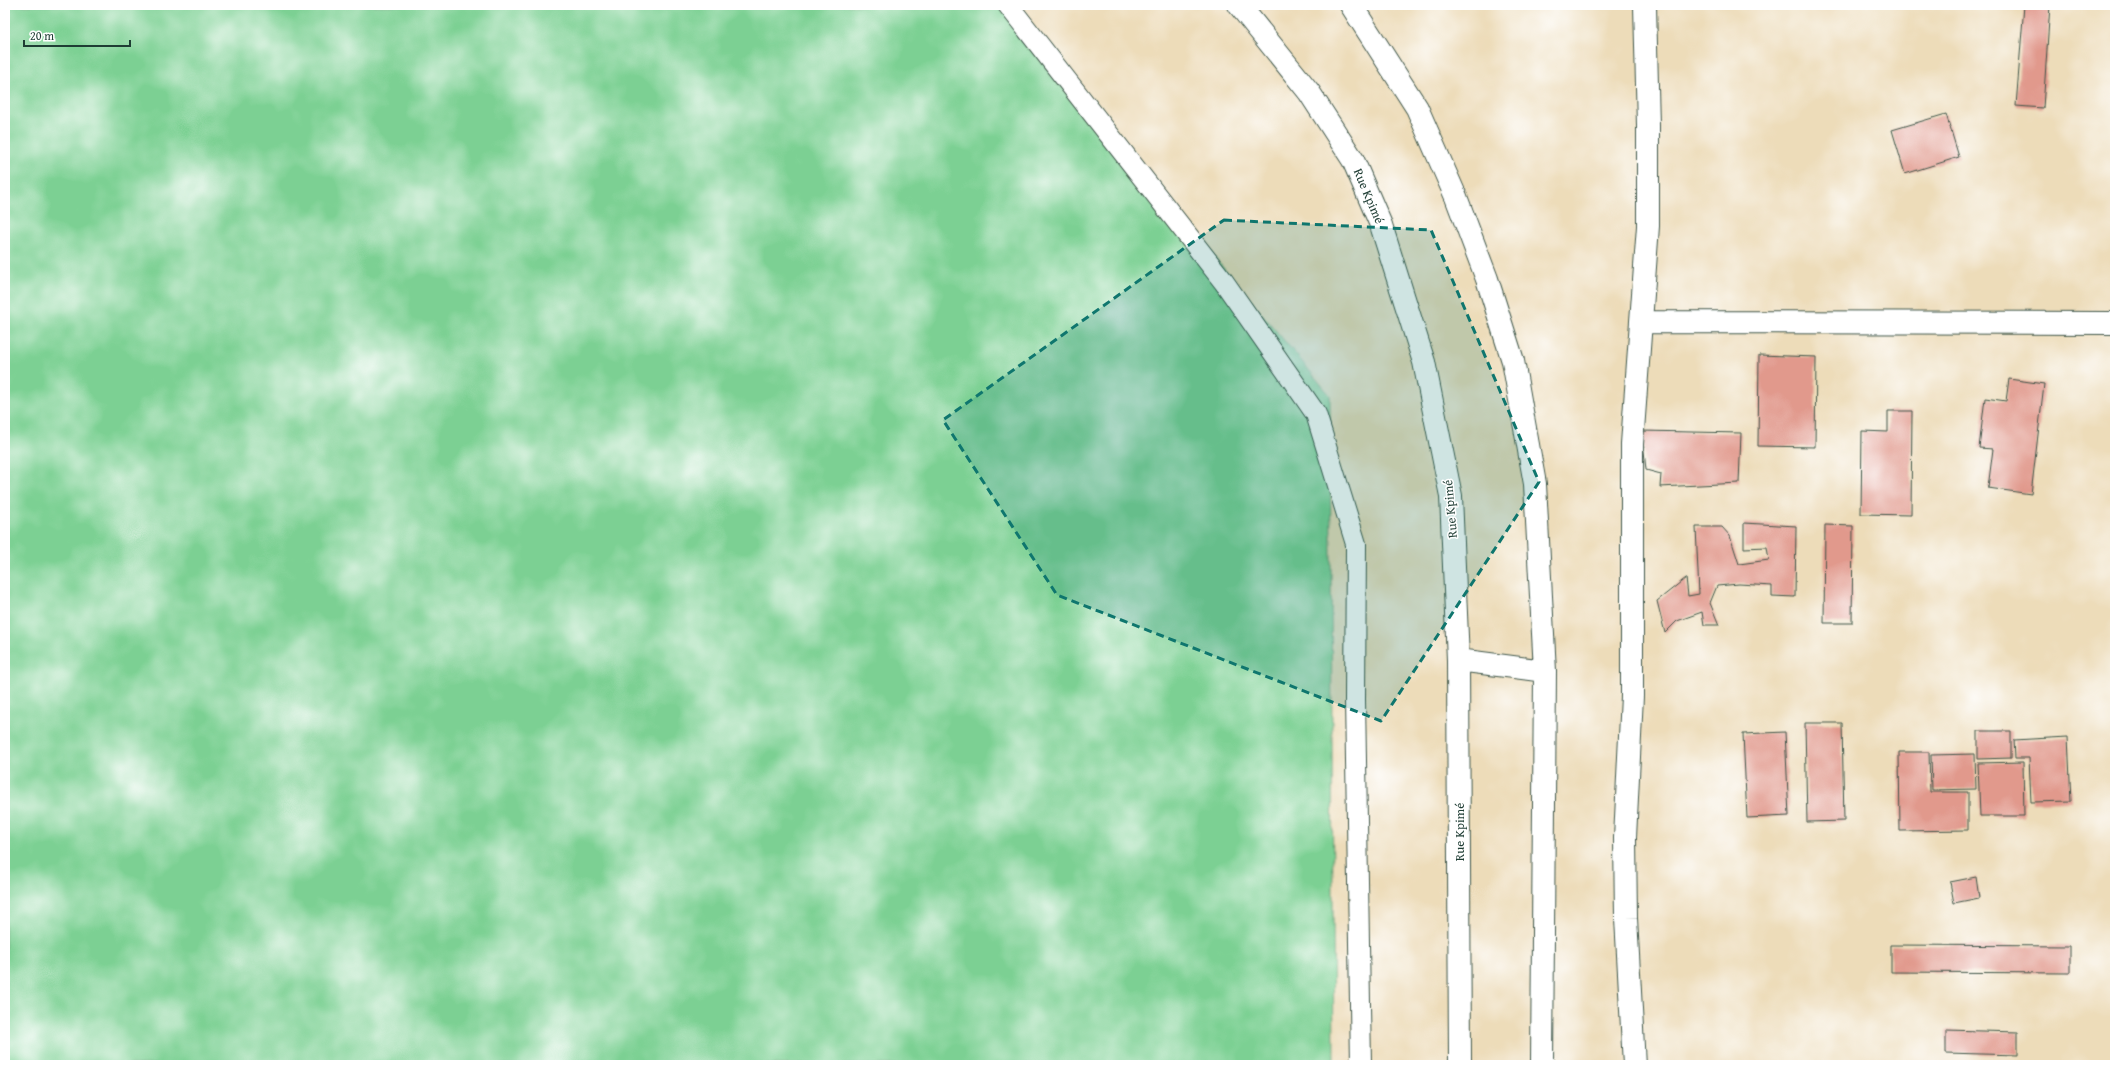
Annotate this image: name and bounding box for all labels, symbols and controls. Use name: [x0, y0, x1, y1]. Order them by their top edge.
scale bar: [24, 22, 130, 48]
text: 20 m: [30, 27, 54, 44]
street label: Rue Kpimé: [1349, 165, 1389, 227]
street label: Rue Kpimé: [1438, 479, 1462, 539]
street label: Rue Kpimé: [1450, 803, 1469, 861]

